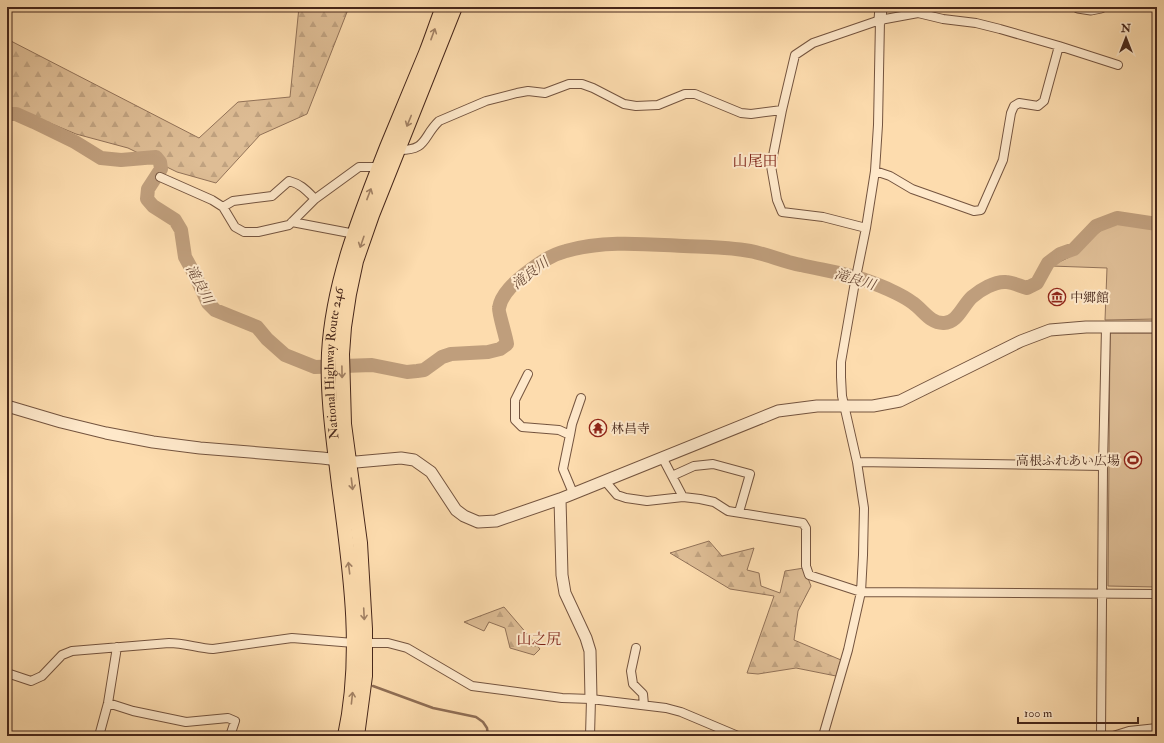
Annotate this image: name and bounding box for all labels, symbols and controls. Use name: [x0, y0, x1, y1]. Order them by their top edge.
north arrow: [1106, 18, 1146, 58]
text: N: [1120, 22, 1132, 35]
one-way arrow: [429, 29, 437, 41]
one-way arrow: [404, 115, 412, 127]
district label: 山尾田: [732, 152, 778, 171]
one-way arrow: [366, 189, 374, 201]
one-way arrow: [358, 236, 366, 248]
water label: 滝良川: [508, 253, 554, 293]
water label: 滝良川: [182, 262, 218, 309]
water label: 滝良川: [832, 265, 879, 294]
street label: National Highway Route 246: [322, 285, 348, 440]
museum icon: 中郷館: [1047, 287, 1067, 307]
place label: 中郷館: [1070, 290, 1109, 306]
one-way arrow: [338, 365, 346, 378]
temple icon: 林昌寺: [588, 418, 608, 438]
place label: 林昌寺: [611, 421, 650, 437]
sports icon: 高根ふれあい広場: [1123, 450, 1143, 470]
place label: 高根ふれあい広場: [1016, 453, 1120, 469]
one-way arrow: [348, 477, 356, 490]
one-way arrow: [346, 562, 353, 575]
one-way arrow: [360, 607, 367, 620]
district label: 山之尻: [516, 630, 562, 649]
one-way arrow: [348, 692, 356, 705]
scale bar: [1018, 699, 1138, 725]
text: 100 m: [1024, 706, 1053, 721]

